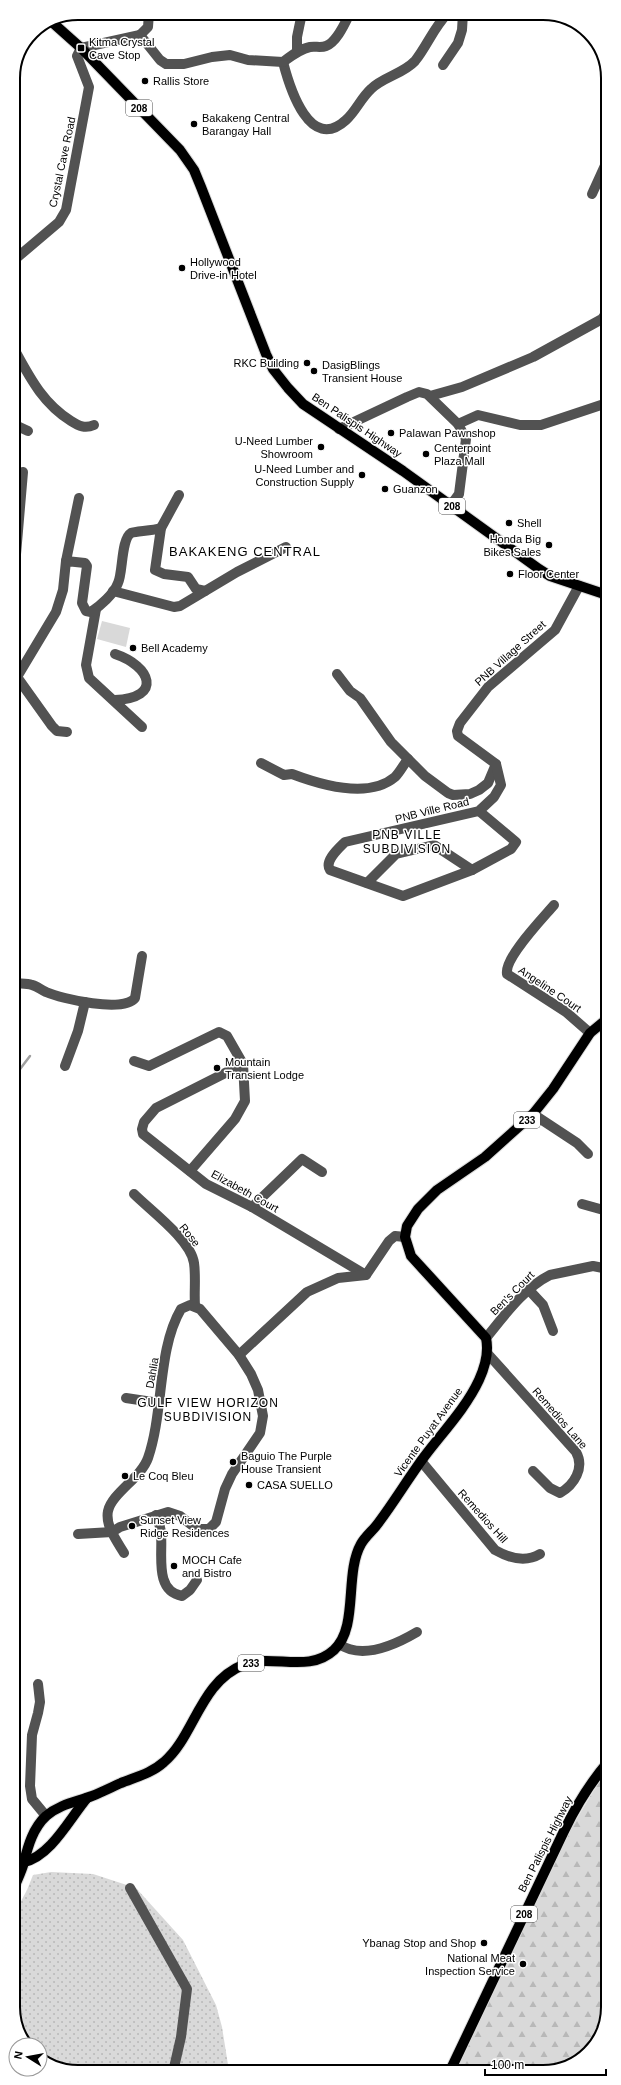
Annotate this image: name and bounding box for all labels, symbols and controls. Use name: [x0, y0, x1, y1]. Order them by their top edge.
place label: Kitma Crystal Cave Stop: [89, 36, 154, 61]
marker: Kitma Crystal Cave Stop: [76, 43, 86, 53]
place label: Rallis Store: [153, 75, 209, 87]
marker: Rallis Store: [140, 76, 150, 86]
road number: 208: [126, 100, 152, 116]
place label: Bakakeng Central Barangay Hall: [202, 112, 289, 137]
street label: Crystal Cave Road: [47, 116, 77, 208]
marker: Bakakeng Central Barangay Hall: [189, 119, 199, 129]
place label: Hollywood Drive-in Hotel: [190, 256, 257, 281]
marker: Hollywood Drive-in Hotel: [177, 263, 187, 273]
place label: RKC Building: [234, 357, 299, 369]
marker: RKC Building: [302, 358, 312, 368]
place label: DasigBlings Transient House: [322, 359, 402, 384]
marker: DasigBlings Transient House: [309, 366, 319, 376]
street label: Ben Palispis Highway: [310, 390, 405, 460]
place label: Palawan Pawnshop: [399, 427, 496, 439]
marker: Palawan Pawnshop: [386, 428, 396, 438]
place label: U-Need Lumber Showroom: [235, 435, 313, 460]
marker: U-Need Lumber Showroom: [316, 442, 326, 452]
place label: Centerpoint Plaza Mall: [434, 442, 491, 467]
marker: Centerpoint Plaza Mall: [421, 449, 431, 459]
place label: U-Need Lumber and Construction Supply: [254, 463, 354, 488]
marker: U-Need Lumber and Construction Supply: [357, 470, 367, 480]
place label: Guanzon: [393, 483, 438, 495]
marker: Guanzon: [380, 484, 390, 494]
road number: 208: [439, 498, 465, 514]
place label: Shell: [517, 517, 541, 529]
marker: Shell: [504, 518, 514, 528]
place label: Honda Big Bikes Sales: [484, 533, 541, 558]
marker: Honda Big Bikes Sales: [544, 540, 554, 550]
district label: BAKAKENG CENTRAL: [169, 544, 321, 559]
place label: Floor Center: [518, 568, 579, 580]
marker: Floor Center: [505, 569, 515, 579]
street label: PNB Village Street: [472, 618, 548, 688]
place label: Bell Academy: [141, 642, 208, 654]
marker: Bell Academy: [128, 643, 138, 653]
street label: PNB Ville Road: [394, 795, 470, 825]
district label: PNB VILLE SUBDIVISION: [363, 828, 451, 856]
street label: Angeline Court: [516, 964, 584, 1014]
place label: Mountain Transient Lodge: [225, 1056, 304, 1081]
marker: Mountain Transient Lodge: [212, 1063, 222, 1073]
road number: 233: [514, 1112, 540, 1128]
street label: Elizabeth Court: [209, 1168, 281, 1214]
street label: Rose: [177, 1221, 203, 1249]
street label: Ben's Court: [488, 1269, 536, 1317]
street label: Dahlia: [143, 1356, 161, 1389]
street label: Vicente Puyat Avenue: [392, 1385, 464, 1479]
street label: Remedios Lane: [530, 1385, 590, 1451]
district label: GULF VIEW HORIZON SUBDIVISION: [137, 1396, 279, 1424]
place label: Baguio The Purple House Transient: [241, 1450, 332, 1475]
marker: Baguio The Purple House Transient: [228, 1457, 238, 1467]
place label: Le Coq Bleu: [133, 1470, 194, 1482]
marker: Le Coq Bleu: [120, 1471, 130, 1481]
place label: CASA SUELLO: [257, 1479, 333, 1491]
marker: CASA SUELLO: [244, 1480, 254, 1490]
street label: Remedios Hill: [456, 1487, 510, 1545]
place label: Sunset View Ridge Residences: [140, 1514, 230, 1539]
marker: Sunset View Ridge Residences: [127, 1521, 137, 1531]
place label: MOCH Cafe and Bistro: [182, 1554, 242, 1579]
marker: MOCH Cafe and Bistro: [169, 1561, 179, 1571]
road number: 233: [238, 1655, 264, 1671]
street label: Ben Palispis Highway: [516, 1794, 575, 1894]
road number: 208: [511, 1906, 537, 1922]
place label: Ybanag Stop and Shop: [362, 1937, 476, 1949]
marker: Ybanag Stop and Shop: [479, 1938, 489, 1948]
place label: National Meat Inspection Service: [425, 1952, 515, 1977]
marker: National Meat Inspection Service: [518, 1959, 528, 1969]
north arrow: [8, 2037, 48, 2077]
text: N: [12, 2050, 25, 2060]
scale bar: [485, 2051, 606, 2077]
text: 100 m: [491, 2058, 524, 2072]

